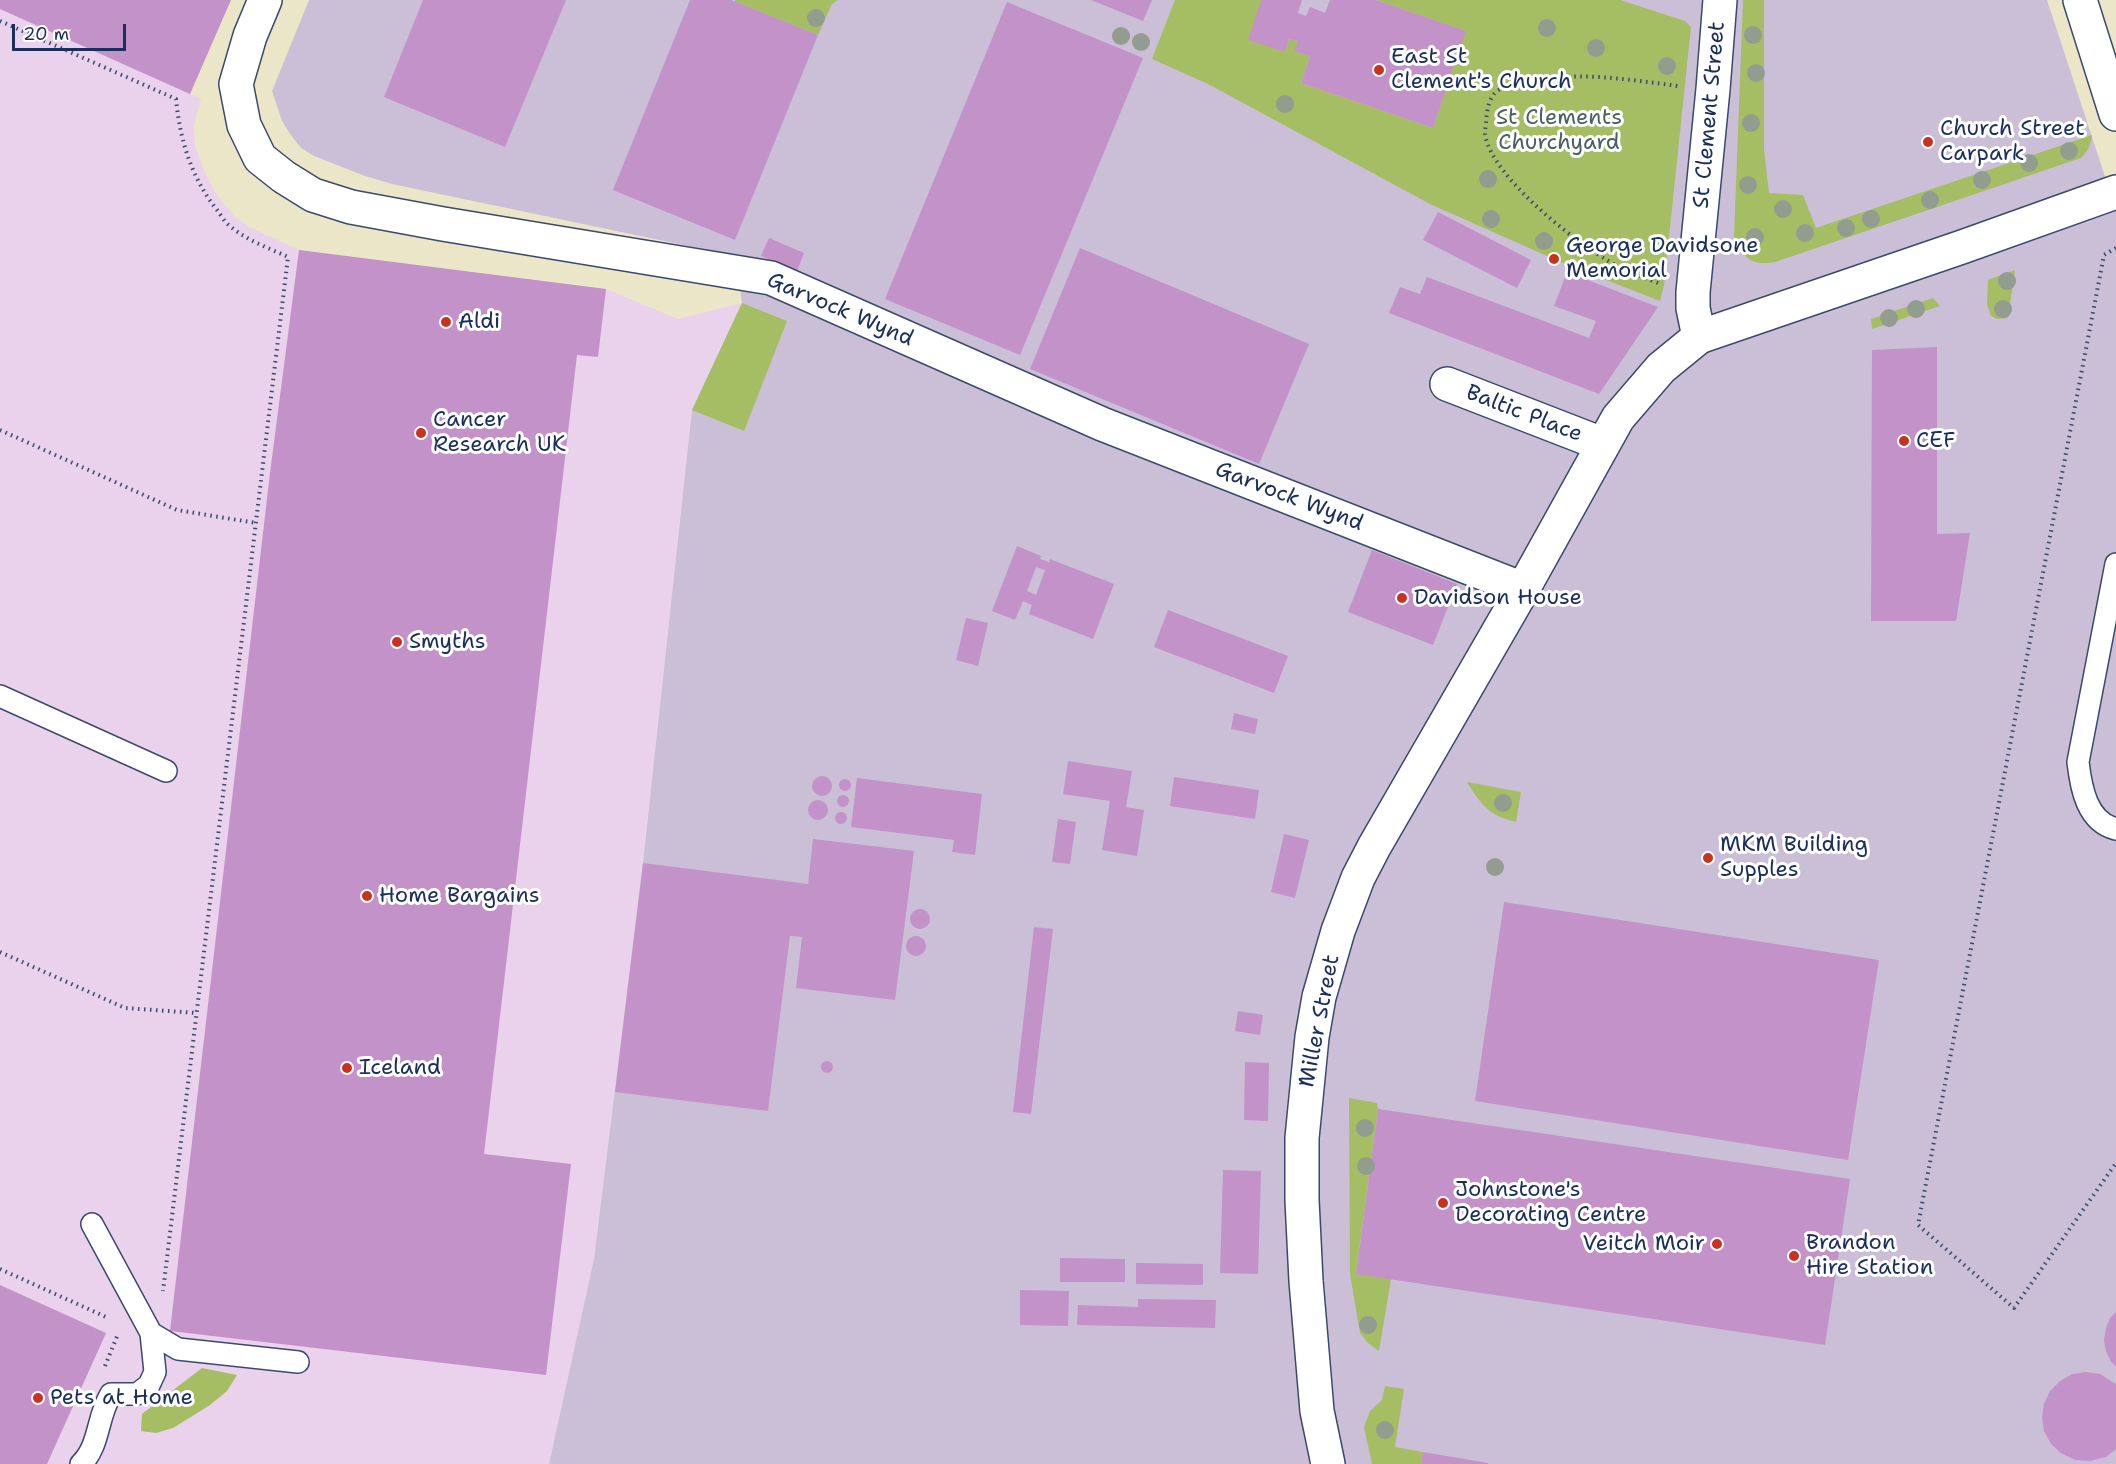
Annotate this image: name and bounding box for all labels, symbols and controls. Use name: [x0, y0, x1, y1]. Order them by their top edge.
scale bar: [15, 12, 129, 50]
street label: St Clement Street: [1689, 20, 1731, 210]
text: 20 m: [23, 22, 69, 46]
place label: East St Clement's Church: [1391, 44, 1572, 96]
marker: East St Clement's Church: [1372, 63, 1386, 77]
park label: St Clements Churchyard: [1496, 105, 1622, 156]
place label: Church Street Carpark: [1940, 116, 2085, 168]
marker: Church Street Carpark: [1921, 135, 1935, 149]
place label: George Davidsone Memorial: [1566, 233, 1759, 284]
marker: George Davidsone Memorial: [1547, 252, 1561, 266]
street label: Garvock Wynd: [763, 267, 917, 353]
place label: Aldi: [458, 309, 500, 335]
marker: Aldi: [439, 315, 453, 329]
street label: Baltic Place: [1462, 380, 1586, 448]
place label: Cancer Research UK: [433, 407, 566, 458]
marker: Cancer Research UK: [414, 426, 428, 440]
place label: CEF: [1916, 428, 1955, 454]
marker: CEF: [1897, 434, 1911, 448]
street label: Garvock Wynd: [1211, 457, 1367, 537]
place label: Davidson House: [1414, 585, 1582, 611]
marker: Davidson House: [1395, 591, 1409, 605]
place label: Smyths: [409, 629, 486, 655]
marker: Smyths: [390, 635, 404, 649]
place label: MKM Building Supples: [1720, 832, 1868, 884]
marker: MKM Building Supples: [1701, 851, 1715, 865]
place label: Home Bargains: [379, 883, 540, 909]
marker: Home Bargains: [360, 889, 374, 903]
street label: Miller Street: [1294, 952, 1346, 1090]
place label: Iceland: [359, 1055, 441, 1081]
marker: Iceland: [340, 1061, 354, 1075]
place label: Johnstone's Decorating Centre: [1455, 1177, 1646, 1228]
marker: Johnstone's Decorating Centre: [1436, 1196, 1450, 1210]
place label: Brandon Hire Station: [1806, 1230, 1933, 1282]
place label: Veitch Moir: [1583, 1231, 1705, 1257]
marker: Veitch Moir: [1710, 1237, 1724, 1251]
marker: Brandon Hire Station: [1787, 1249, 1801, 1263]
place label: Pets at Home: [50, 1385, 193, 1411]
marker: Pets at Home: [31, 1391, 45, 1405]

